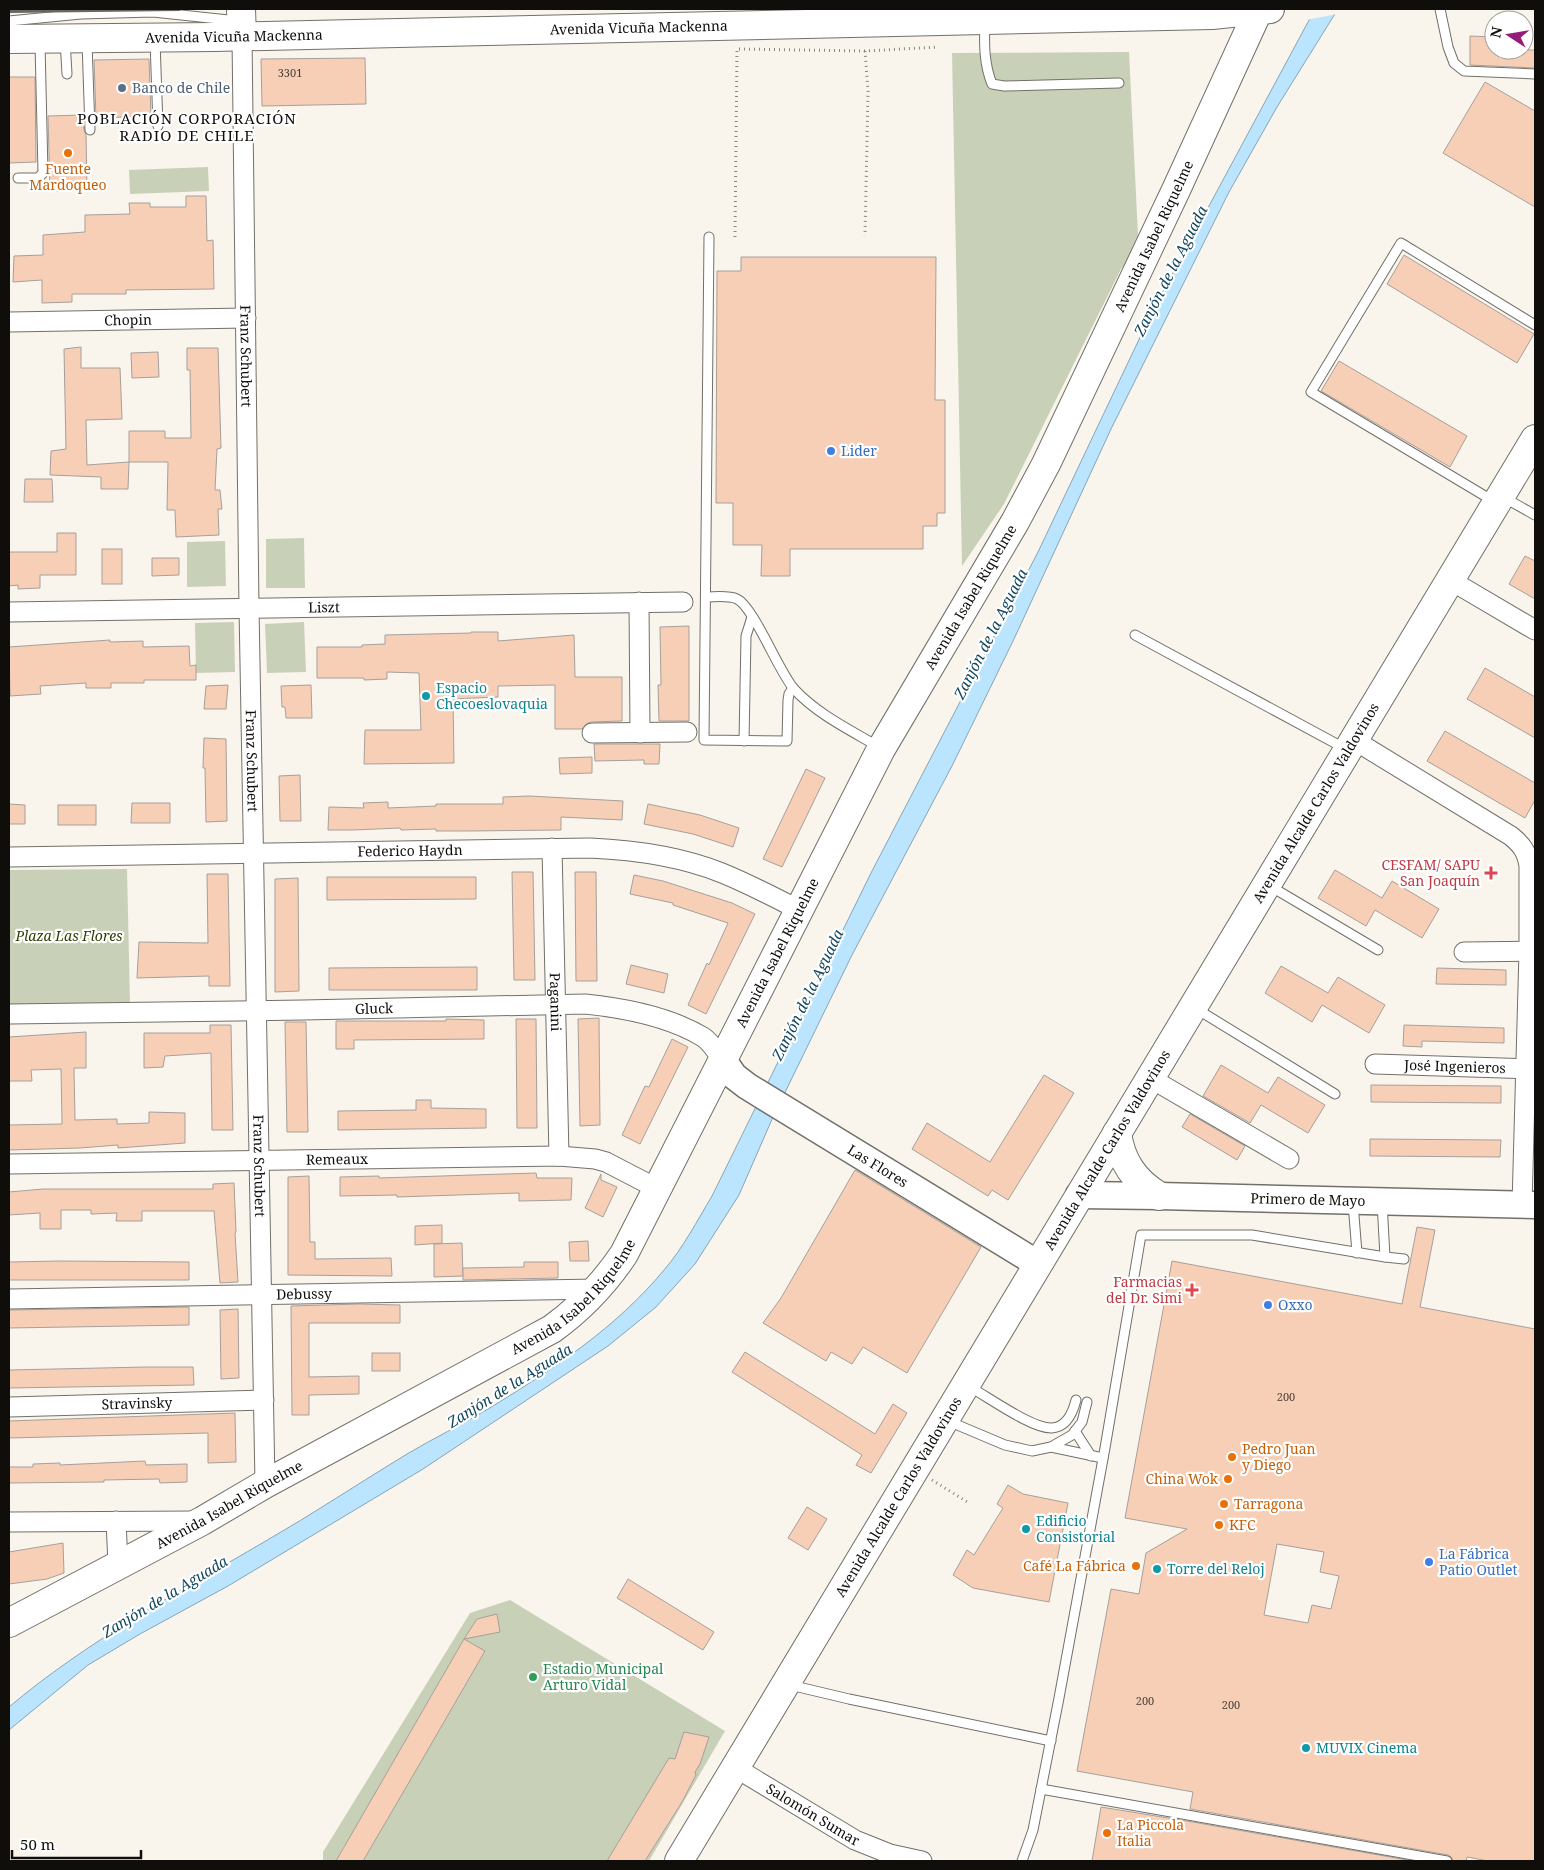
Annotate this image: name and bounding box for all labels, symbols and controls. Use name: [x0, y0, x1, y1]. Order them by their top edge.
north arrow: [1484, 10, 1534, 60]
street label: Avenida Vicuña Mackenna: [550, 16, 728, 39]
street label: Avenida Vicuña Mackenna: [145, 25, 323, 47]
text: N: [1485, 25, 1506, 40]
house number: 3301: [278, 65, 302, 80]
place label: Banco de Chile: [132, 78, 230, 97]
marker: Banco de Chile: [116, 82, 128, 94]
district label: POBLACIÓN CORPORACIÓN RADIO DE CHILE: [77, 108, 297, 145]
marker: Fuente Mardoqueo: [62, 147, 74, 159]
street label: Avenida Isabel Riquelme: [1109, 157, 1197, 315]
place label: Fuente Mardoqueo: [29, 159, 107, 194]
water label: Zanjón de la Aguada: [1128, 202, 1212, 340]
street label: Franz Schubert: [236, 305, 257, 407]
street label: Chopin: [104, 310, 152, 329]
place label: Lider: [841, 441, 877, 460]
marker: Lider: [825, 445, 837, 457]
street label: Avenida Isabel Riquelme: [920, 521, 1020, 673]
water label: Zanjón de la Aguada: [948, 565, 1032, 703]
street label: Liszt: [308, 597, 340, 617]
place label: Espacio Checoeslovaquia: [436, 678, 548, 713]
marker: Espacio Checoeslovaquia: [420, 690, 432, 702]
street label: Avenida Alcalde Carlos Valdovinos: [1248, 699, 1383, 906]
street label: Franz Schubert: [242, 710, 263, 812]
street label: Federico Haydn: [357, 840, 463, 861]
place label: CESFAM/ SAPU San Joaquín: [1381, 855, 1480, 890]
marker: CESFAM/ SAPU San Joaquín: [1484, 866, 1498, 880]
street label: Avenida Isabel Riquelme: [731, 875, 823, 1031]
water label: Zanjón de la Aguada: [766, 925, 848, 1064]
park label: Plaza Las Flores: [14, 926, 123, 945]
street label: Paganini: [546, 972, 566, 1032]
street label: Gluck: [355, 998, 394, 1018]
street label: Avenida Alcalde Carlos Valdovinos: [1039, 1046, 1174, 1253]
street label: José Ingenieros: [1403, 1055, 1506, 1077]
street label: Franz Schubert: [249, 1115, 270, 1217]
street label: Las Flores: [844, 1140, 912, 1191]
street label: Remeaux: [306, 1149, 369, 1169]
street label: Primero de Mayo: [1250, 1188, 1366, 1210]
street label: Avenida Isabel Riquelme: [507, 1235, 639, 1358]
place label: Farmacias del Dr. Simi: [1106, 1272, 1183, 1307]
street label: Debussy: [276, 1284, 332, 1303]
marker: Farmacias del Dr. Simi: [1186, 1284, 1198, 1296]
place label: Oxxo: [1278, 1295, 1313, 1314]
marker: Oxxo: [1262, 1299, 1274, 1311]
water label: Zanjón de la Aguada: [443, 1339, 576, 1432]
house number: 200: [1277, 1389, 1295, 1404]
street label: Stravinsky: [101, 1393, 173, 1413]
street label: Avenida Alcalde Carlos Valdovinos: [830, 1393, 965, 1600]
place label: Pedro Juan y Diego: [1242, 1439, 1316, 1474]
marker: Pedro Juan y Diego: [1226, 1451, 1238, 1463]
street label: Avenida Isabel Riquelme: [152, 1456, 306, 1553]
place label: China Wok: [1145, 1469, 1219, 1488]
marker: China Wok: [1222, 1473, 1234, 1485]
place label: Tarragona: [1234, 1494, 1303, 1513]
marker: Tarragona: [1218, 1498, 1230, 1510]
place label: Edificio Consistorial: [1036, 1511, 1116, 1546]
place label: KFC: [1229, 1515, 1256, 1534]
marker: KFC: [1213, 1519, 1225, 1531]
marker: Edificio Consistorial: [1020, 1523, 1032, 1535]
place label: La Fábrica Patio Outlet: [1439, 1544, 1517, 1579]
water label: Zanjón de la Aguada: [97, 1550, 231, 1642]
place label: Café La Fábrica: [1023, 1556, 1126, 1575]
marker: La Fábrica Patio Outlet: [1423, 1556, 1435, 1568]
place label: Torre del Reloj: [1167, 1559, 1265, 1578]
marker: Café La Fábrica: [1130, 1560, 1142, 1572]
marker: Torre del Reloj: [1151, 1563, 1163, 1575]
place label: Estadio Municipal Arturo Vidal: [543, 1659, 664, 1694]
marker: Estadio Municipal Arturo Vidal: [527, 1671, 539, 1683]
house number: 200: [1136, 1693, 1154, 1708]
house number: 200: [1222, 1697, 1240, 1712]
place label: MUVIX Cinema: [1316, 1738, 1417, 1757]
marker: MUVIX Cinema: [1300, 1742, 1312, 1754]
street label: Salomón Sumar: [763, 1779, 863, 1850]
place label: La Piccola Italia: [1117, 1815, 1184, 1850]
marker: La Piccola Italia: [1101, 1827, 1113, 1839]
scale bar: [12, 1828, 141, 1860]
text: 50 m: [20, 1834, 55, 1854]

